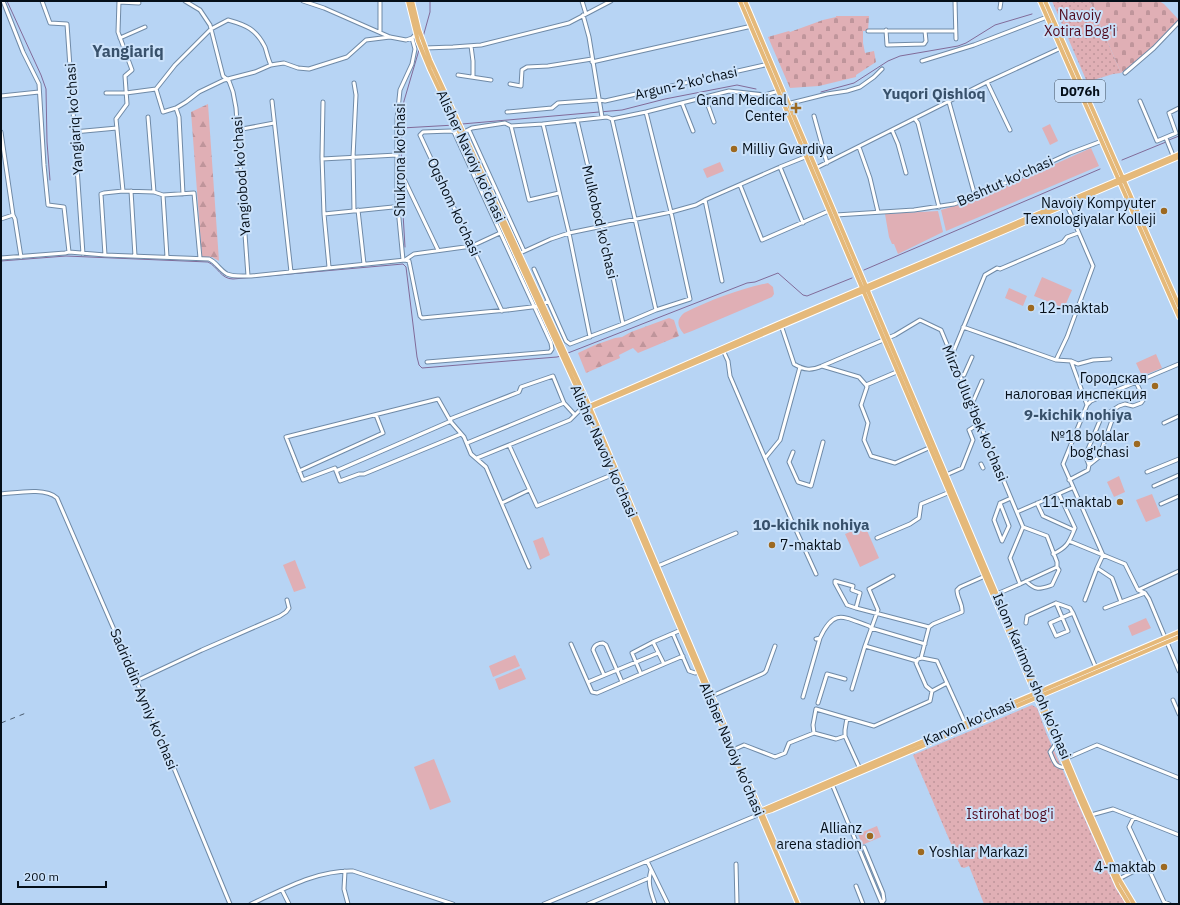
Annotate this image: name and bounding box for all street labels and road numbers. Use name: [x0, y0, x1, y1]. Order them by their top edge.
street label: Yangiariq ko'chasi: [61, 62, 87, 176]
street label: Argun-2 ko'chasi: [633, 62, 739, 104]
road number: D076h: [1055, 80, 1105, 102]
street label: Alisher Navoiy ko'chasi: [433, 87, 509, 225]
street label: Shukrona ko'chasi: [391, 103, 409, 217]
street label: Yangiobod ko'chasi: [228, 116, 254, 236]
street label: Beshtut ko'chasi: [954, 152, 1056, 210]
street label: Oqshom ko'chasi: [423, 155, 485, 259]
street label: Mulkobod ko'chasi: [578, 163, 622, 281]
street label: Mirzo Ulug'bek ko'chasi: [938, 342, 1012, 484]
street label: Alisher Navoiy ko'chasi: [567, 382, 641, 520]
street label: Islom Karimov shoh ko'chasi: [989, 590, 1075, 762]
street label: Sadriddin Ayniy ko'chasi: [106, 626, 182, 772]
street label: Alisher Navoiy ko'chasi: [696, 679, 768, 819]
street label: Karvon ko'chasi: [920, 695, 1018, 749]

